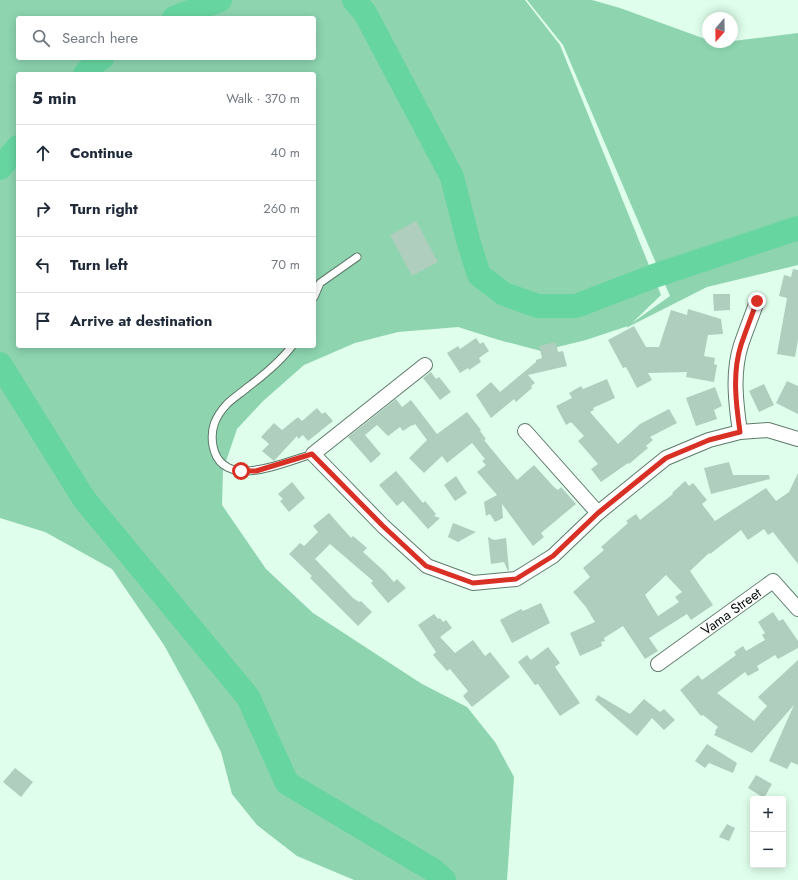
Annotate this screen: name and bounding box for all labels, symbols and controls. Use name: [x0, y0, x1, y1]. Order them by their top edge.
north arrow: [702, 12, 738, 48]
search box: [16, 16, 316, 60]
icon: search: [30, 27, 52, 49]
text: Search here: [62, 27, 138, 49]
text: 5 min: [32, 86, 76, 110]
text: Walk · 370 m: [226, 89, 300, 108]
icon: ahead: [32, 142, 54, 164]
text: Continue: [70, 142, 133, 164]
text: 40 m: [271, 143, 300, 162]
icon: right: [32, 198, 54, 220]
text: Turn right: [70, 198, 138, 220]
text: 260 m: [263, 199, 300, 218]
icon: left: [32, 254, 54, 276]
text: Turn left: [70, 254, 128, 276]
text: 70 m: [271, 255, 300, 274]
route end: [748, 292, 766, 310]
icon: arrive: [32, 310, 54, 332]
text: Arrive at destination: [70, 310, 212, 332]
route start: [232, 462, 250, 480]
street label: Vama Street: [697, 582, 766, 640]
map controls: [750, 796, 786, 868]
button: +: [750, 796, 786, 832]
button: −: [750, 832, 786, 868]

